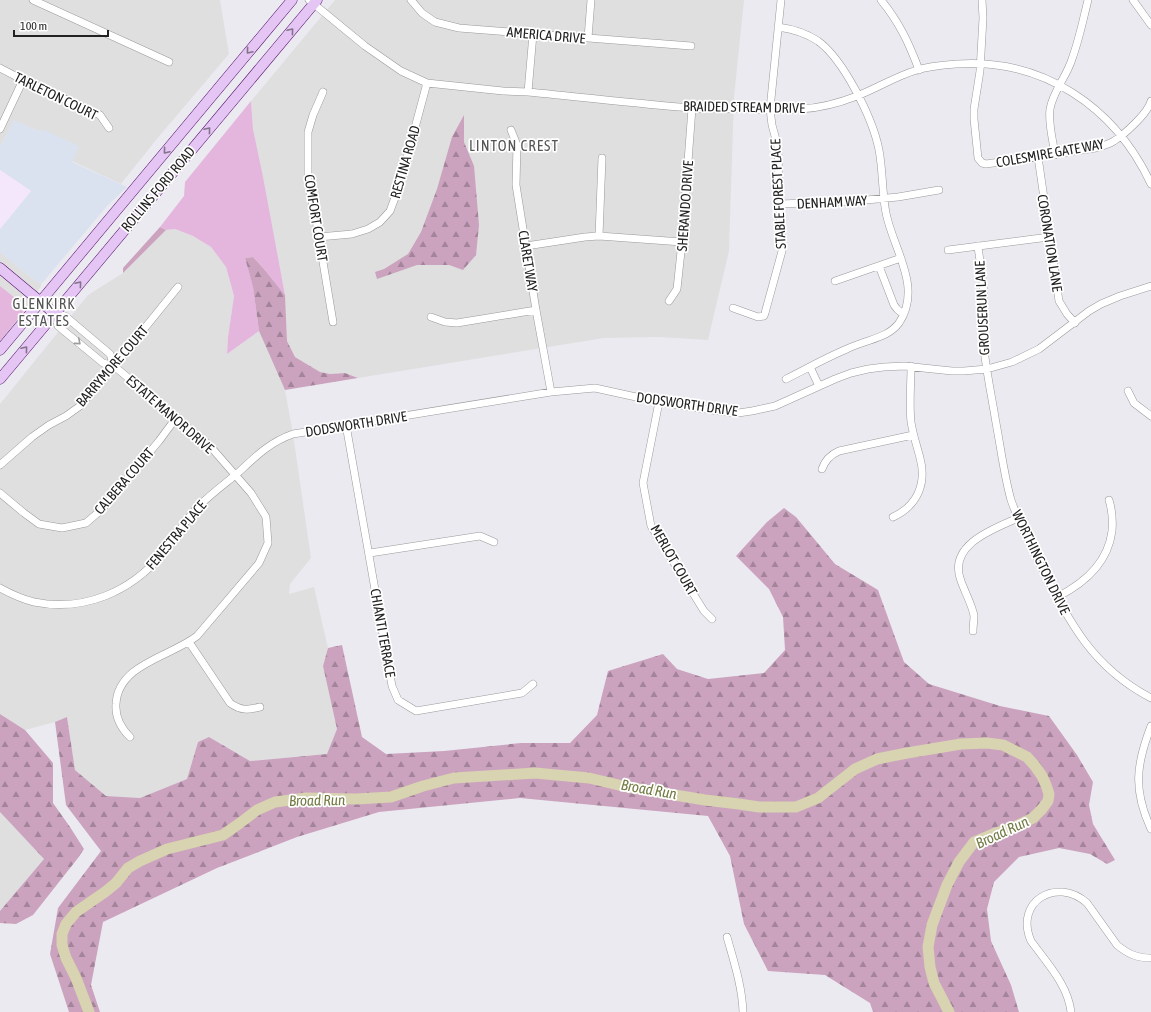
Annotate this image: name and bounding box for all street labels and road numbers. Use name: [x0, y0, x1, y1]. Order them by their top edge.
street label: AMERICA DRIVE: [506, 24, 586, 46]
street label: TARLETON COURT: [12, 69, 100, 123]
street label: BRAIDED STREAM DRIVE: [683, 98, 805, 116]
street label: RESTINA ROAD: [387, 123, 423, 200]
street label: COLESMIRE GATE WAY: [995, 135, 1106, 170]
street label: STABLE FOREST PLACE: [767, 138, 789, 250]
street label: ROLLINS FORD ROAD: [118, 143, 198, 235]
street label: SHERANDO DRIVE: [674, 160, 696, 252]
street label: COMFORT COURT: [301, 173, 331, 263]
street label: DENHAM WAY: [796, 192, 868, 212]
street label: CORONATION LANE: [1034, 193, 1066, 293]
street label: CLARET WAY: [515, 229, 541, 294]
street label: GROUSERUN LANE: [972, 260, 992, 356]
street label: BARRYMORE COURT: [73, 322, 151, 410]
street label: ESTATE MANOR DRIVE: [123, 372, 217, 456]
street label: DODSWORTH DRIVE: [635, 389, 739, 419]
street label: DODSWORTH DRIVE: [304, 408, 408, 440]
street label: CALBERA COURT: [91, 445, 157, 517]
street label: FENESTRA PLACE: [143, 497, 209, 573]
street label: WORTHINGTON DRIVE: [1009, 507, 1073, 617]
street label: MERLOT COURT: [647, 522, 701, 598]
street label: CHIANTI TERRACE: [367, 587, 399, 679]

